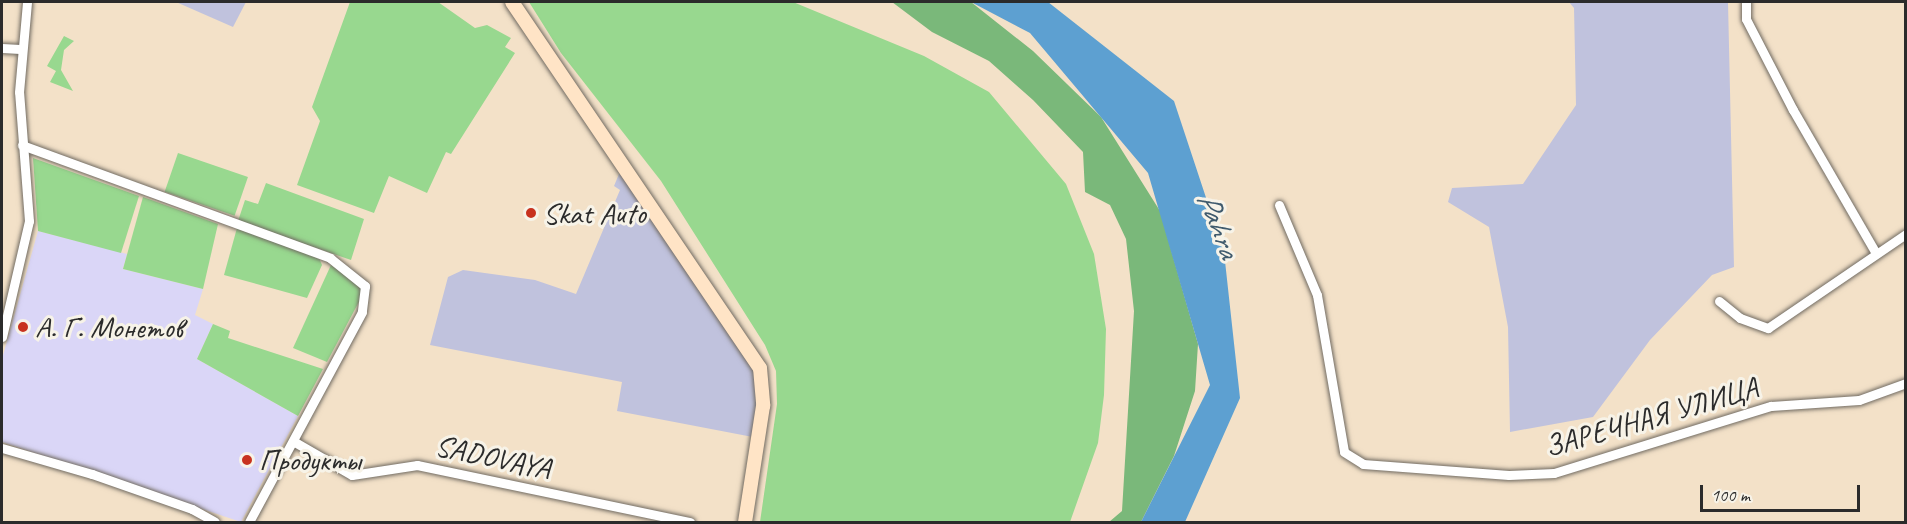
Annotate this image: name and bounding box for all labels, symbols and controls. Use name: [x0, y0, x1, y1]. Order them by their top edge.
water label: Pahra: [1188, 187, 1248, 263]
place label: Skat Auto: [543, 195, 646, 231]
marker: Skat Auto: [524, 206, 538, 220]
place label: А. Г. Монетов: [35, 309, 183, 345]
marker: А. Г. Монетов: [16, 320, 30, 334]
street label: ЗАРЕЧНАЯ УЛИЦА: [1540, 369, 1762, 465]
street label: SADOVAYA: [432, 427, 554, 487]
place label: Продукты: [259, 442, 361, 478]
marker: Продукты: [240, 453, 254, 467]
scale bar: [1703, 473, 1864, 511]
text: 100 m: [1711, 484, 1750, 506]

